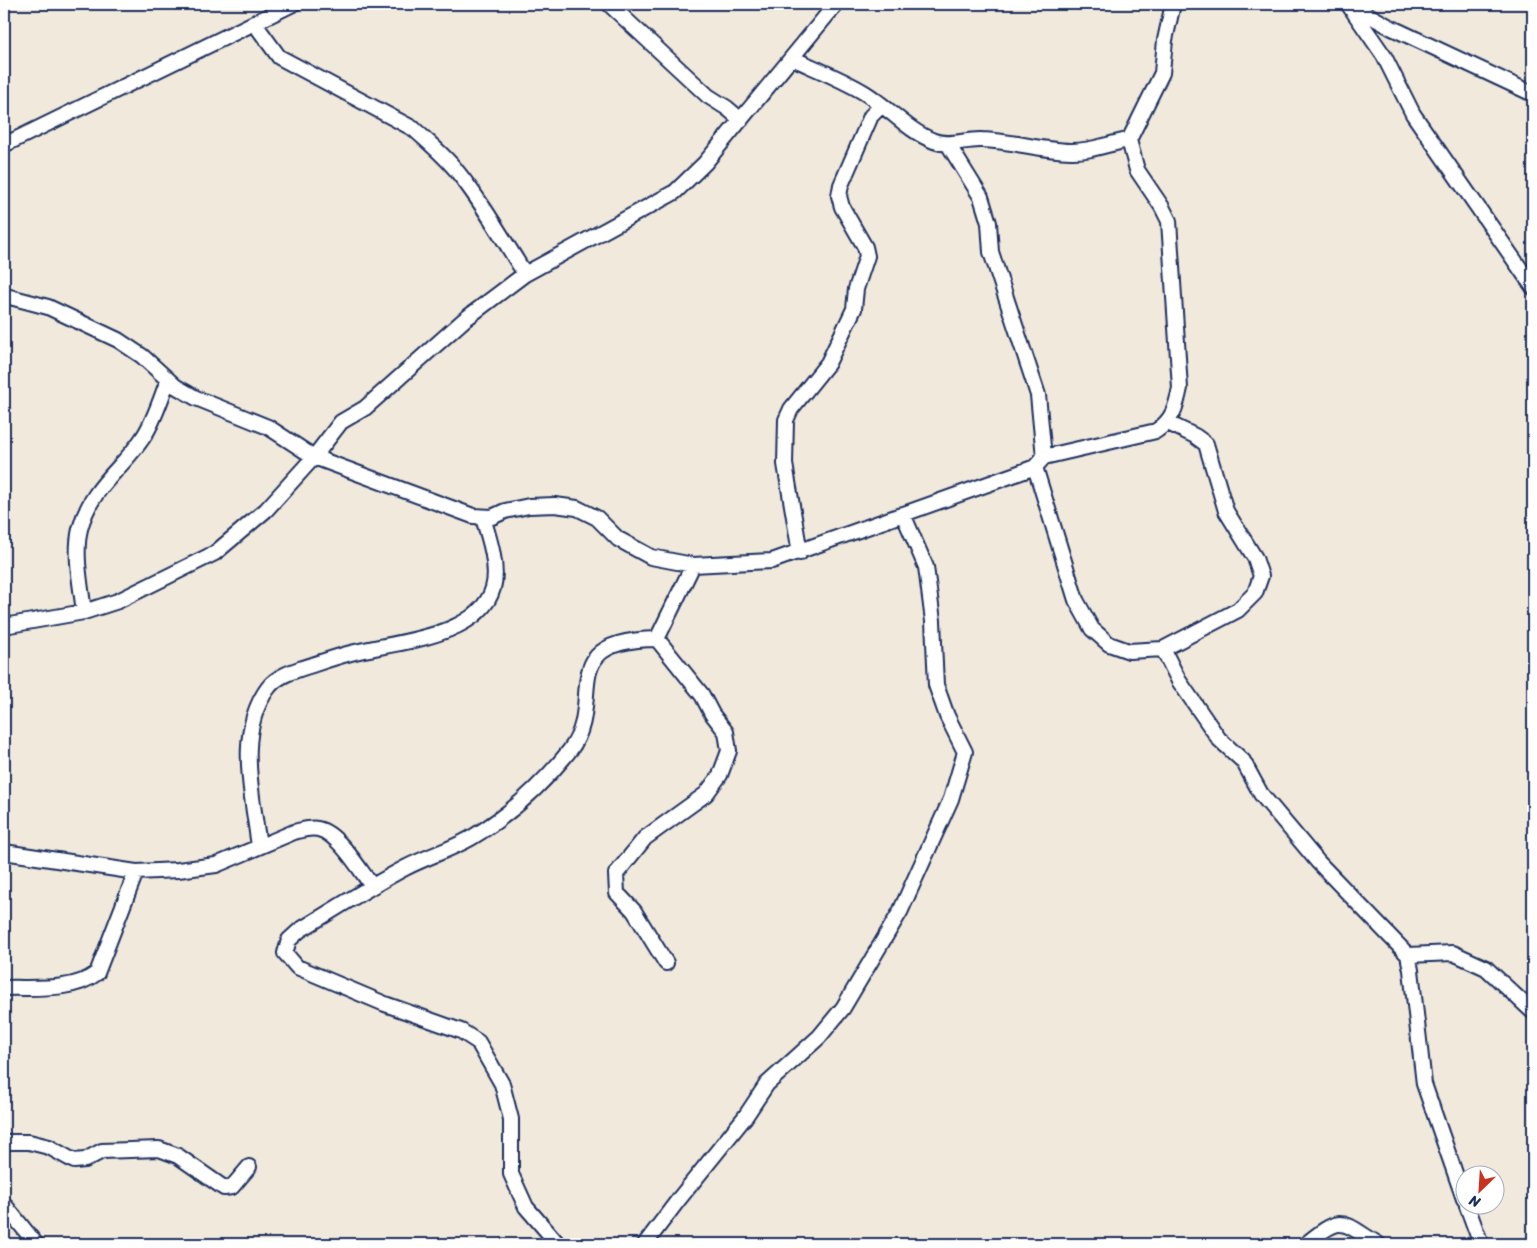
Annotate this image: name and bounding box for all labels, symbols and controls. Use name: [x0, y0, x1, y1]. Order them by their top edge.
north arrow: [1454, 1166, 1504, 1216]
text: N: [1465, 1188, 1485, 1215]

